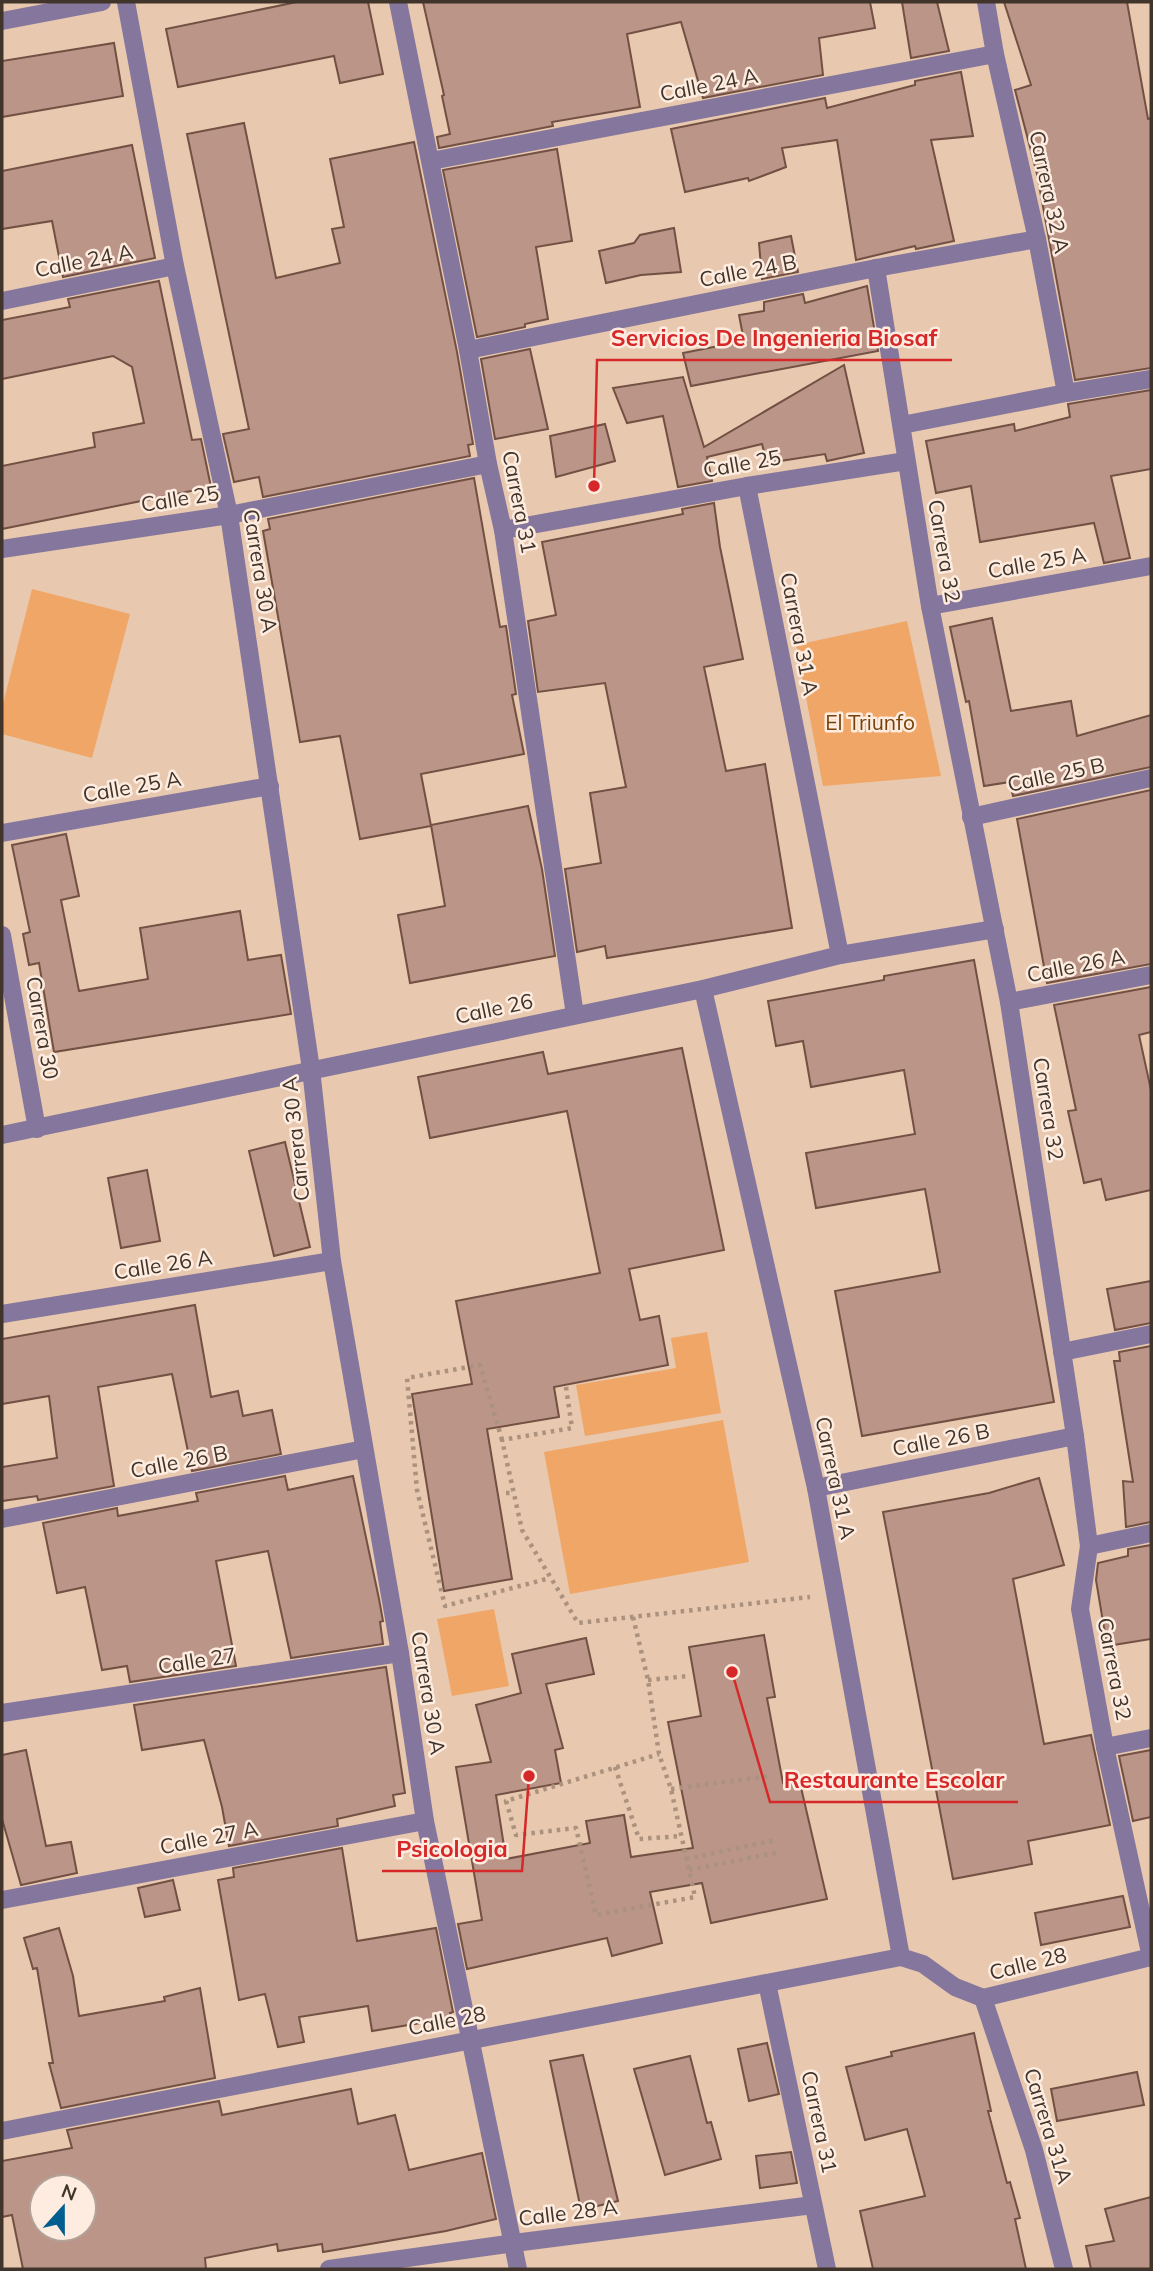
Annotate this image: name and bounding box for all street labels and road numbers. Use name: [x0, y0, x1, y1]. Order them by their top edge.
street label: Calle 24 A: [657, 62, 761, 106]
street label: Carrera 32 A: [1024, 128, 1076, 256]
street label: Calle 24 A: [32, 238, 136, 282]
street label: Calle 24 B: [697, 248, 799, 292]
street label: Calle 25: [701, 443, 783, 483]
street label: Carrera 31: [497, 448, 543, 555]
street label: Calle 25: [139, 479, 221, 517]
street label: Carrera 32: [923, 497, 967, 604]
street label: Carrera 30 A: [238, 507, 284, 635]
street label: Calle 25 A: [986, 540, 1089, 583]
street label: Carrera 31 A: [775, 570, 825, 698]
street label: Calle 25 B: [1005, 751, 1107, 797]
street label: Calle 25 A: [81, 764, 184, 807]
street label: Calle 26 A: [1024, 943, 1128, 987]
street label: Carrera 30: [21, 974, 65, 1081]
street label: Calle 26: [453, 987, 535, 1029]
street label: Carrera 32: [1028, 1055, 1070, 1162]
street label: Carrera 30 A: [275, 1075, 314, 1203]
street label: Calle 26 A: [112, 1243, 215, 1285]
street label: Carrera 31 A: [810, 1414, 862, 1542]
street label: Calle 26 B: [890, 1417, 992, 1461]
street label: Calle 26 B: [128, 1439, 230, 1483]
street label: Carrera 32: [1092, 1615, 1138, 1722]
street label: Carrera 30 A: [406, 1629, 452, 1757]
street label: Calle 27: [156, 1641, 238, 1679]
street label: Calle 27 A: [157, 1815, 261, 1859]
street label: Calle 28: [986, 1941, 1069, 1985]
street label: Calle 28: [406, 2000, 488, 2040]
street label: Carrera 31A: [1019, 2065, 1079, 2187]
street label: Carrera 31: [796, 2068, 844, 2175]
street label: Calle 28 A: [517, 2193, 619, 2231]

